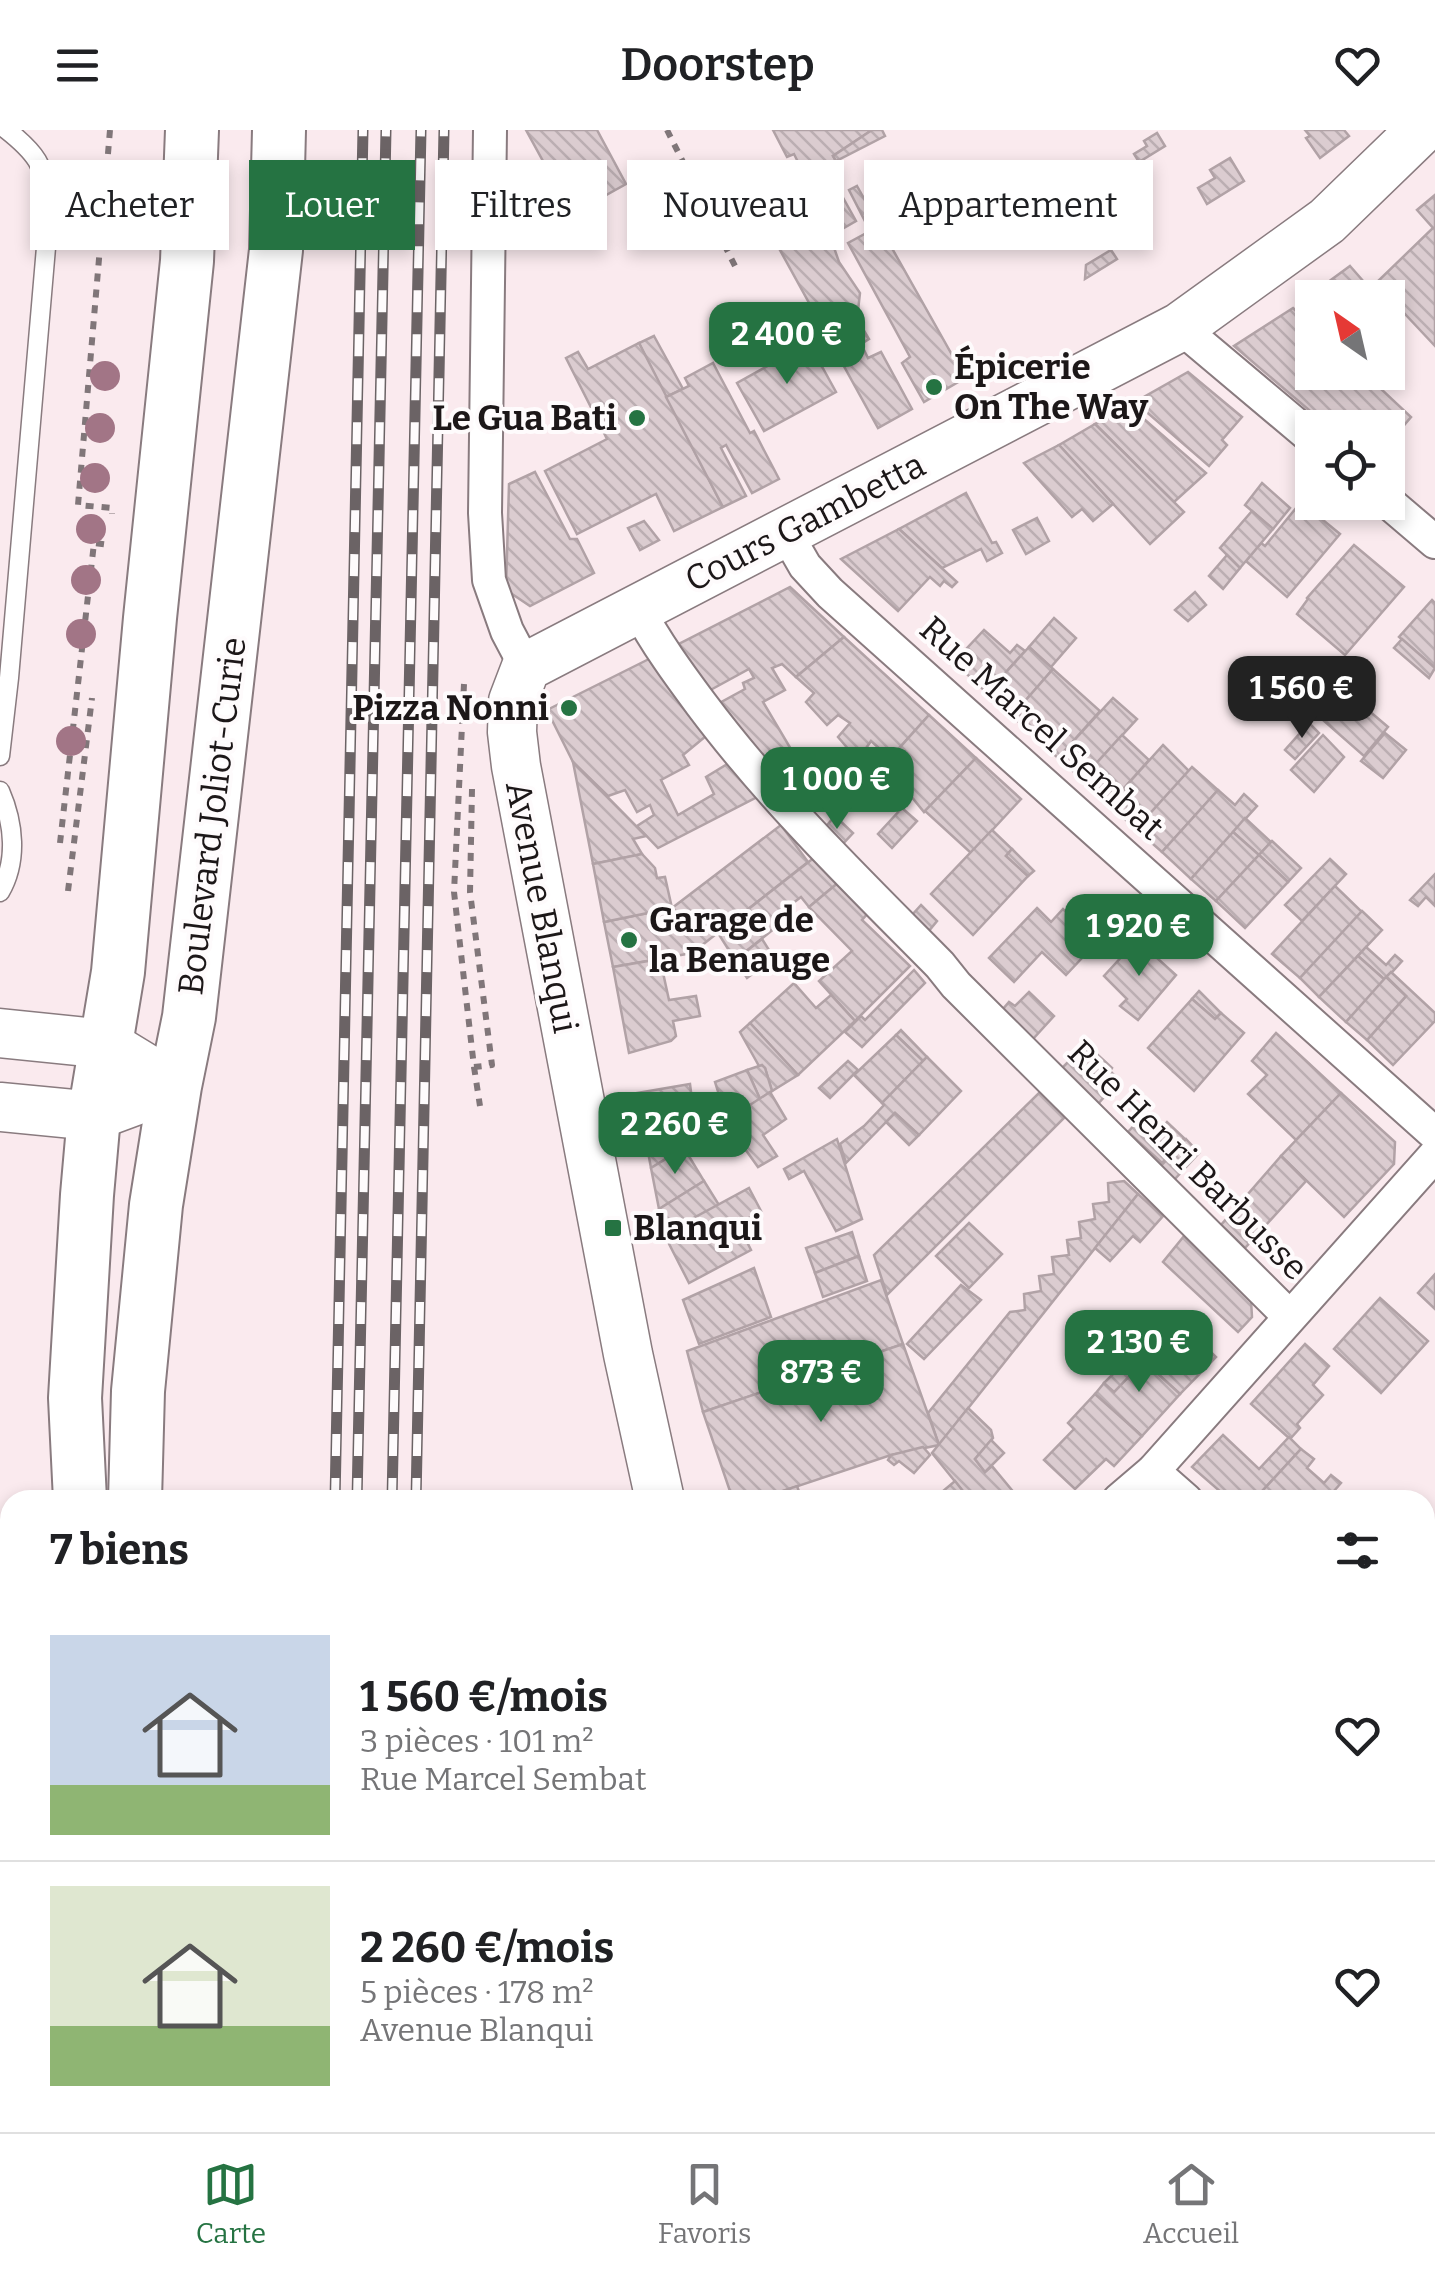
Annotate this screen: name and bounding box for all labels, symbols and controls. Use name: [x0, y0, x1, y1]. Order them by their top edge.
icon: menu: [50, 38, 105, 93]
text: Doorstep: [620, 38, 815, 92]
icon: heart: [1330, 38, 1385, 93]
chip: Acheter: [30, 160, 229, 250]
chip: Louer: [249, 160, 415, 250]
chip: Filtres: [435, 160, 607, 250]
chip: Nouveau: [627, 160, 844, 250]
chip: Appartement: [864, 160, 1153, 250]
north arrow: [1295, 280, 1405, 390]
map controls: [1295, 280, 1405, 520]
pin: 2 400 €: [695, 302, 879, 387]
text: 2 400 €: [731, 315, 843, 353]
place label: Épicerie On The Way: [954, 345, 1149, 428]
marker: Épicerie On The Way: [923, 376, 945, 398]
place label: Le Gua Bati: [432, 397, 617, 439]
marker: Le Gua Bati: [626, 407, 648, 429]
button: locate: [1295, 410, 1405, 520]
street label: Cours Gambetta: [678, 443, 932, 601]
street label: Rue Marcel Sembat: [912, 608, 1173, 849]
street label: Boulevard Joliot-Curie: [169, 635, 255, 997]
pin: 1 560 €: [1210, 656, 1394, 741]
text: 1 560 €: [1250, 669, 1354, 707]
place label: Pizza Nonni: [352, 687, 549, 729]
marker: Pizza Nonni: [558, 697, 580, 719]
pin: 1 000 €: [745, 747, 929, 832]
text: 1 000 €: [783, 760, 891, 798]
street label: Avenue Blanqui: [497, 778, 587, 1036]
pin: 1 920 €: [1047, 894, 1231, 979]
place label: Garage de la Benauge: [649, 899, 830, 981]
text: 1 920 €: [1087, 907, 1191, 945]
marker: Garage de la Benauge: [618, 929, 640, 951]
street label: Rue Henri Barbusse: [1059, 1031, 1317, 1289]
pin: 2 260 €: [583, 1092, 767, 1177]
text: 2 260 €: [620, 1105, 730, 1143]
place label: Blanqui: [633, 1207, 762, 1249]
marker: Blanqui: [602, 1217, 624, 1239]
pin: 2 130 €: [1047, 1310, 1231, 1395]
text: 2 130 €: [1087, 1323, 1191, 1361]
pin: 873 €: [751, 1340, 891, 1425]
text: 873 €: [780, 1353, 862, 1391]
icon: filters: [1330, 1523, 1385, 1578]
text: 7 biens: [50, 1525, 189, 1575]
text: 1 560 €/mois: [360, 1672, 608, 1722]
icon: home: [130, 1675, 250, 1795]
icon: heart: [1330, 1708, 1385, 1763]
text: 3 pièces · 101 m²: [360, 1722, 594, 1760]
text: Rue Marcel Sembat: [360, 1760, 647, 1798]
text: 2 260 €/mois: [360, 1923, 614, 1973]
icon: home: [130, 1926, 250, 2046]
icon: heart: [1330, 1959, 1385, 2014]
text: 5 pièces · 178 m²: [360, 1973, 594, 2011]
text: Avenue Blanqui: [360, 2011, 594, 2049]
tab: Carte: [196, 2157, 266, 2250]
tab: Favoris: [658, 2157, 751, 2250]
tab: Accueil: [1143, 2157, 1239, 2250]

